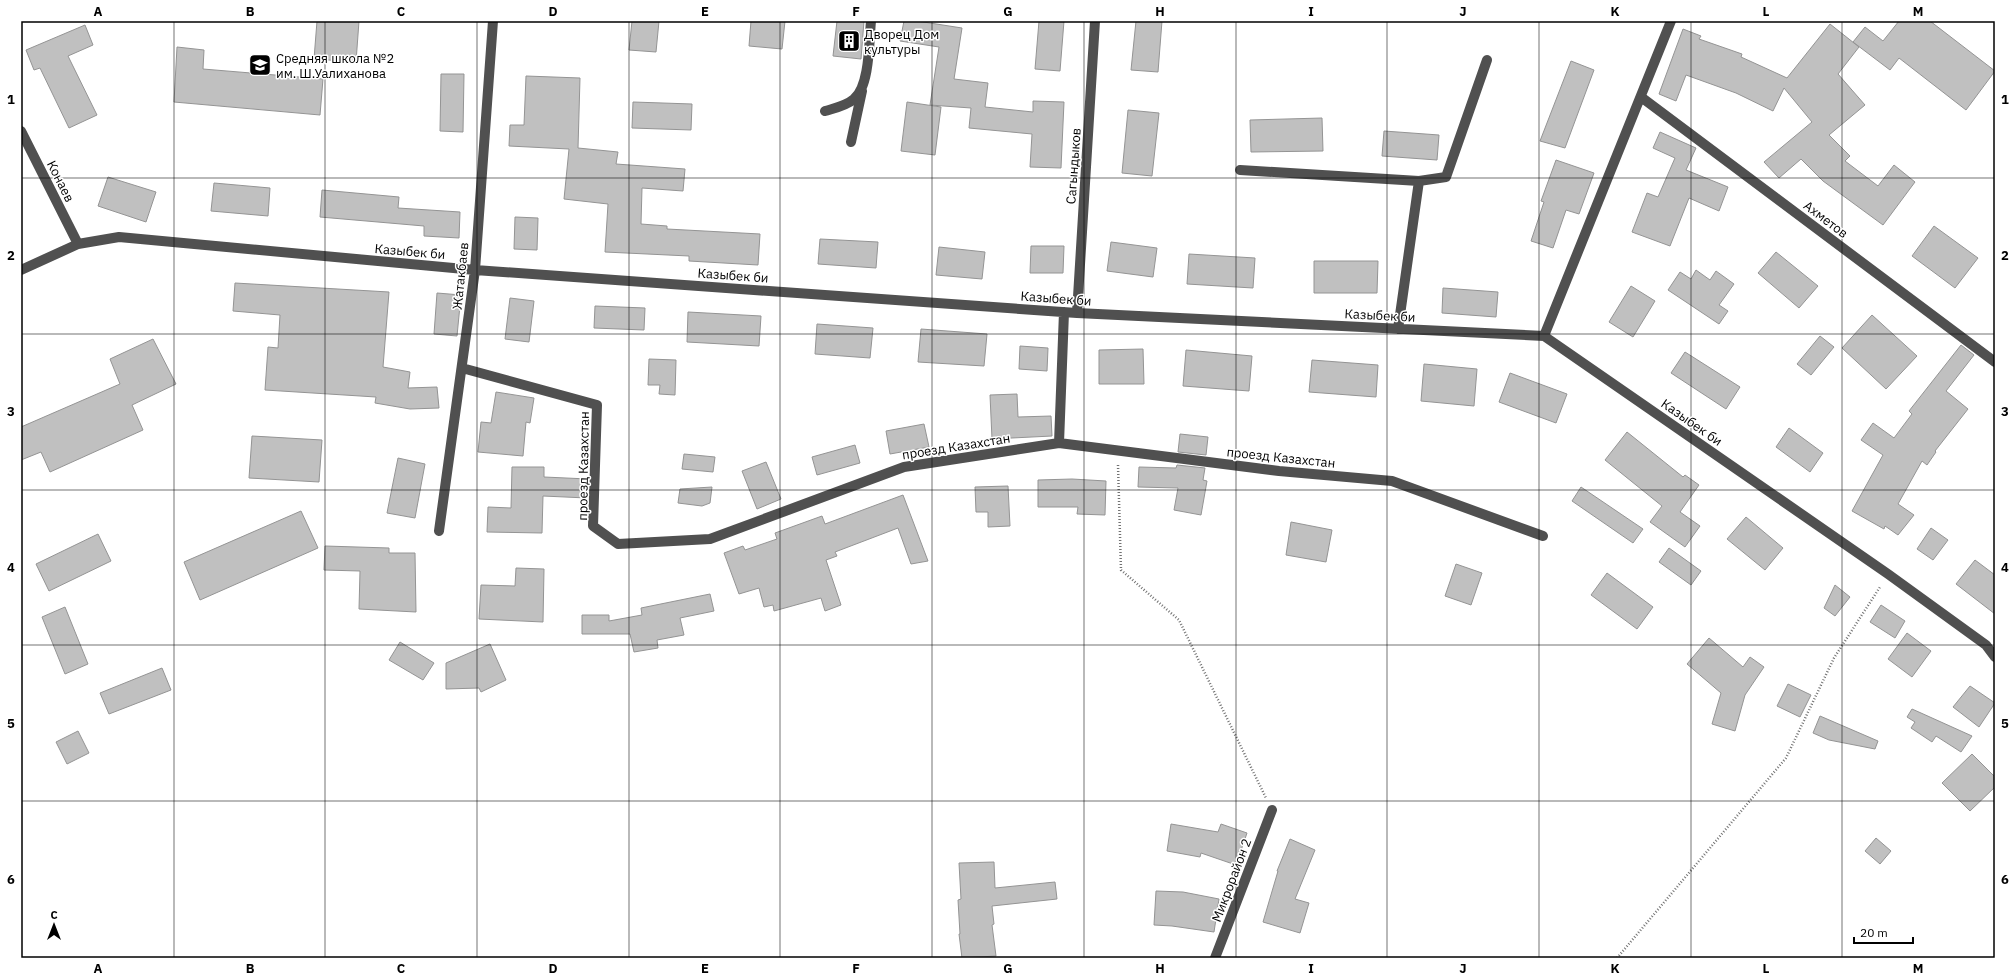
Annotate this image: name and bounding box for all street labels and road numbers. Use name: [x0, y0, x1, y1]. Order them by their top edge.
street label: Сагындыков: [1062, 127, 1085, 205]
street label: Конаев: [43, 158, 78, 205]
street label: Ахметов: [1800, 197, 1851, 242]
street label: Казыбек би: [374, 240, 446, 263]
street label: Жатакбаев: [448, 241, 473, 311]
street label: Казыбек би: [697, 265, 769, 286]
street label: Казыбек би: [1020, 288, 1092, 309]
street label: Казыбек би: [1344, 305, 1416, 326]
street label: Казыбек би: [1658, 395, 1726, 450]
street label: проезд Казахстан: [574, 411, 593, 521]
street label: проезд Казахстан: [901, 430, 1011, 463]
street label: проезд Казахстан: [1226, 443, 1336, 472]
street label: Микрорайон 2: [1208, 836, 1255, 924]

